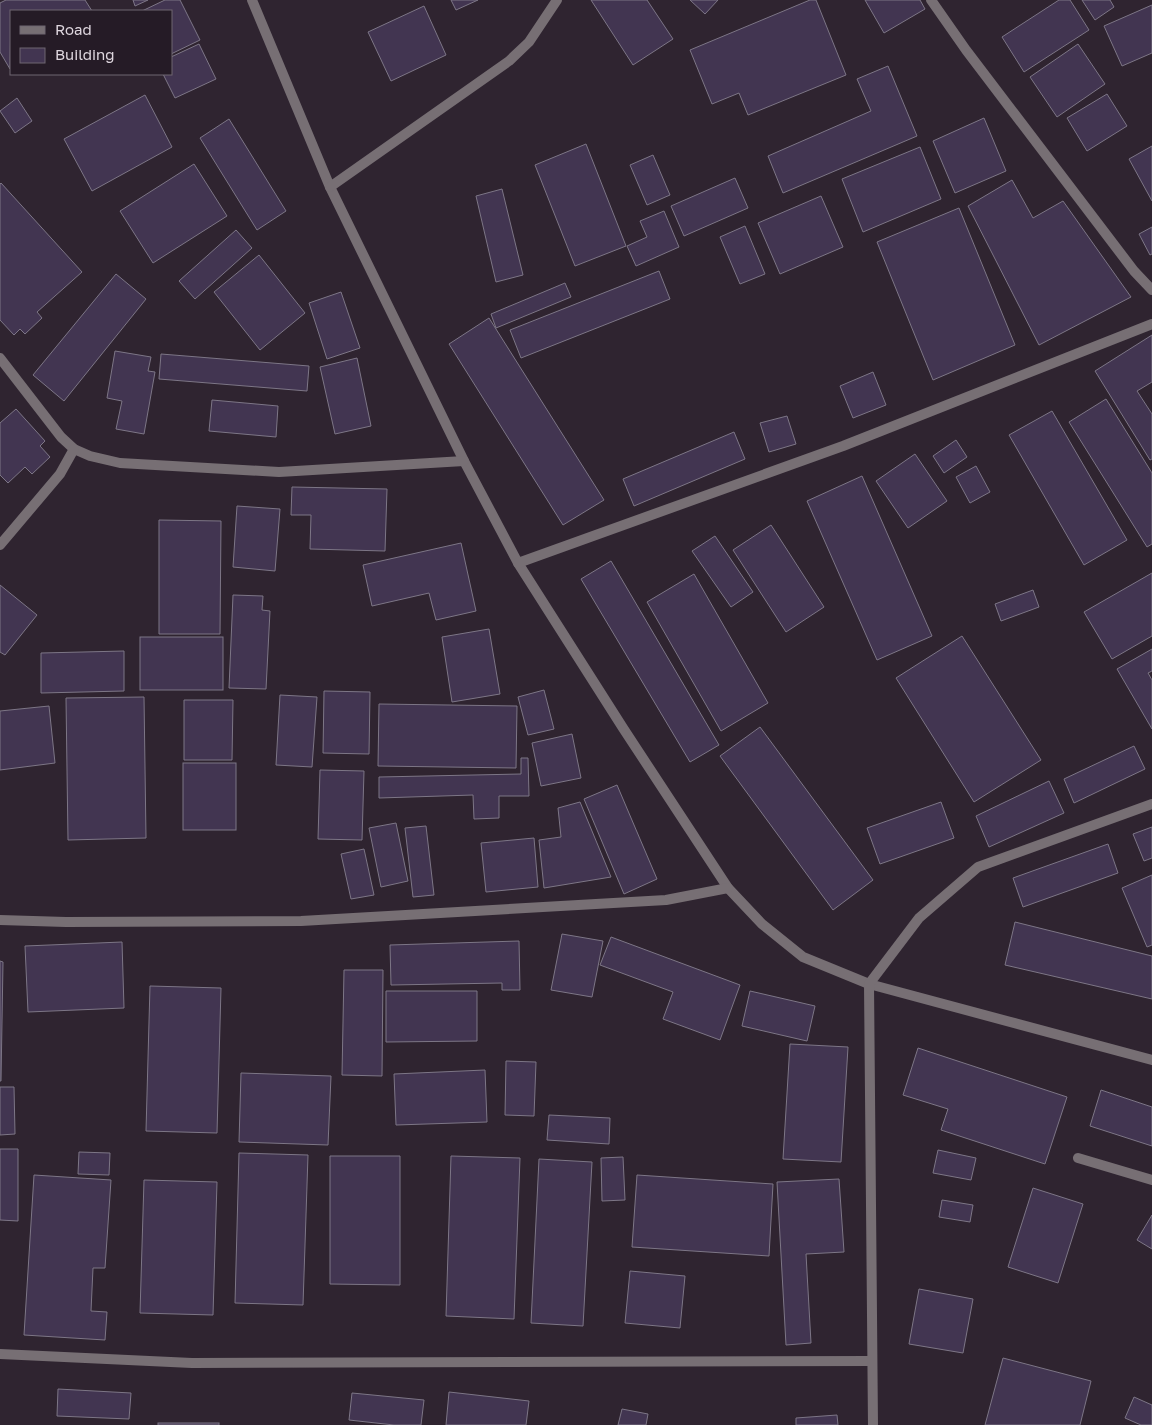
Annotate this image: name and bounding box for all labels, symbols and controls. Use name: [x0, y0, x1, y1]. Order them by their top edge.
legend: [10, 10, 172, 75]
text: Road: [55, 20, 92, 38]
text: Building: [55, 45, 115, 63]

